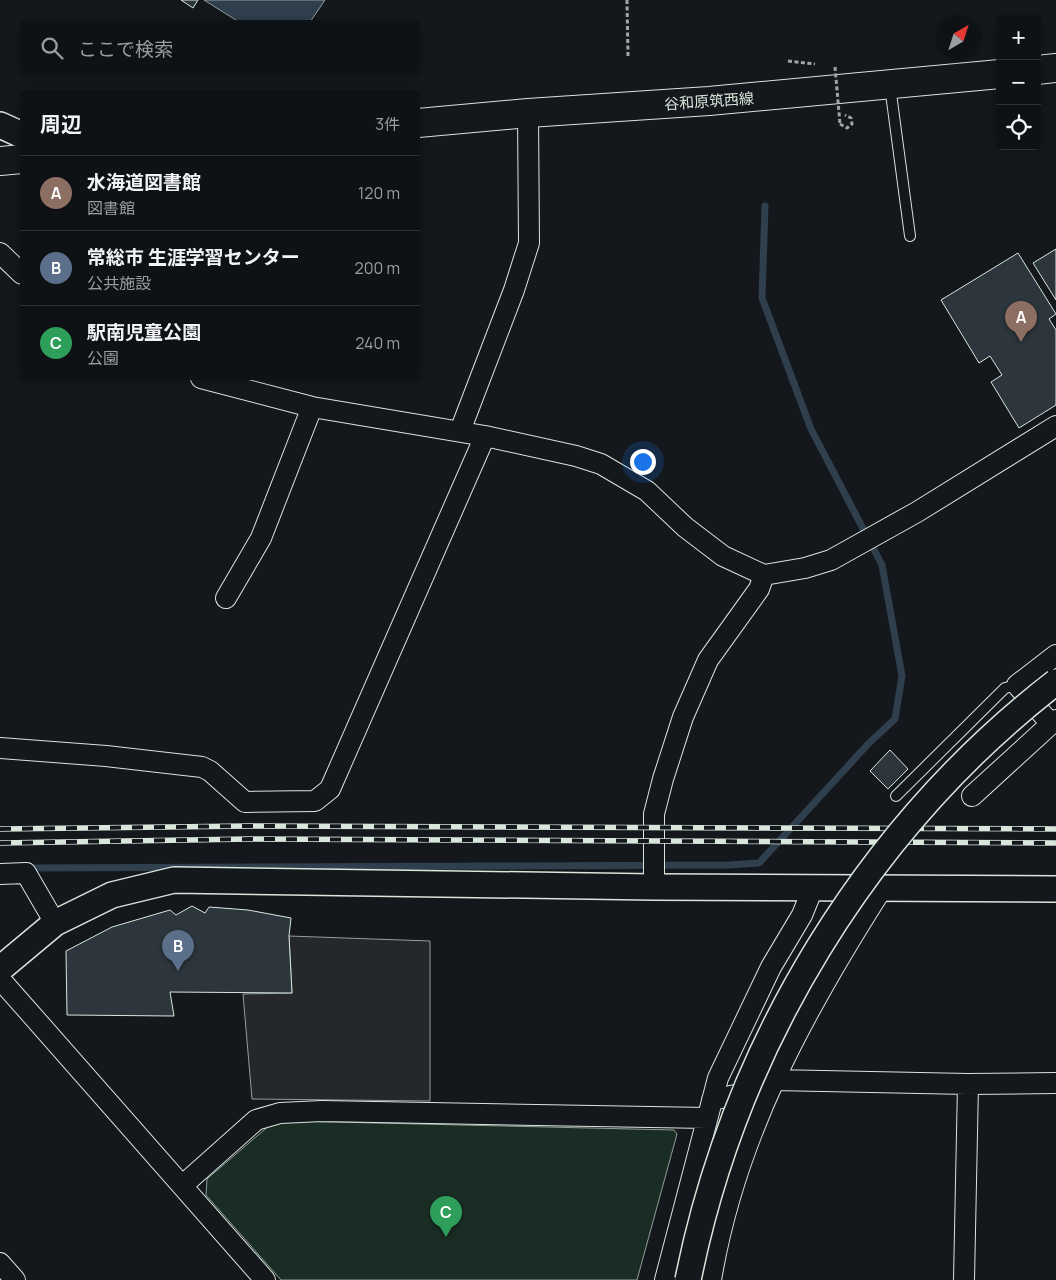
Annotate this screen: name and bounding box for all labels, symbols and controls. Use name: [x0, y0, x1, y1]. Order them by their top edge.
north arrow: [936, 15, 981, 60]
map controls: [996, 15, 1041, 150]
button: +: [996, 15, 1041, 60]
search box: [20, 20, 420, 75]
icon: search: [38, 34, 66, 62]
text: ここで検索: [78, 36, 173, 62]
button: −: [996, 60, 1041, 105]
street label: 谷和原筑西線: [663, 87, 755, 115]
button: locate: [996, 105, 1041, 150]
text: 周辺: [40, 110, 82, 138]
text: 3件: [375, 113, 400, 135]
text: 水海道図書館: [87, 169, 201, 195]
text: A: [51, 182, 61, 204]
text: 120 m: [358, 182, 400, 204]
text: 図書館: [87, 197, 135, 219]
text: 常総市 生涯学習センター: [87, 244, 300, 270]
text: B: [51, 257, 61, 279]
text: 200 m: [355, 257, 400, 279]
text: 公共施設: [87, 272, 151, 294]
pin: A: [1005, 301, 1037, 342]
text: 駅南児童公園: [87, 319, 201, 345]
text: C: [50, 332, 62, 354]
text: 240 m: [355, 332, 400, 354]
text: 公園: [87, 347, 119, 369]
your location: [630, 449, 656, 475]
pin: B: [162, 930, 194, 971]
pin: C: [430, 1196, 462, 1237]

